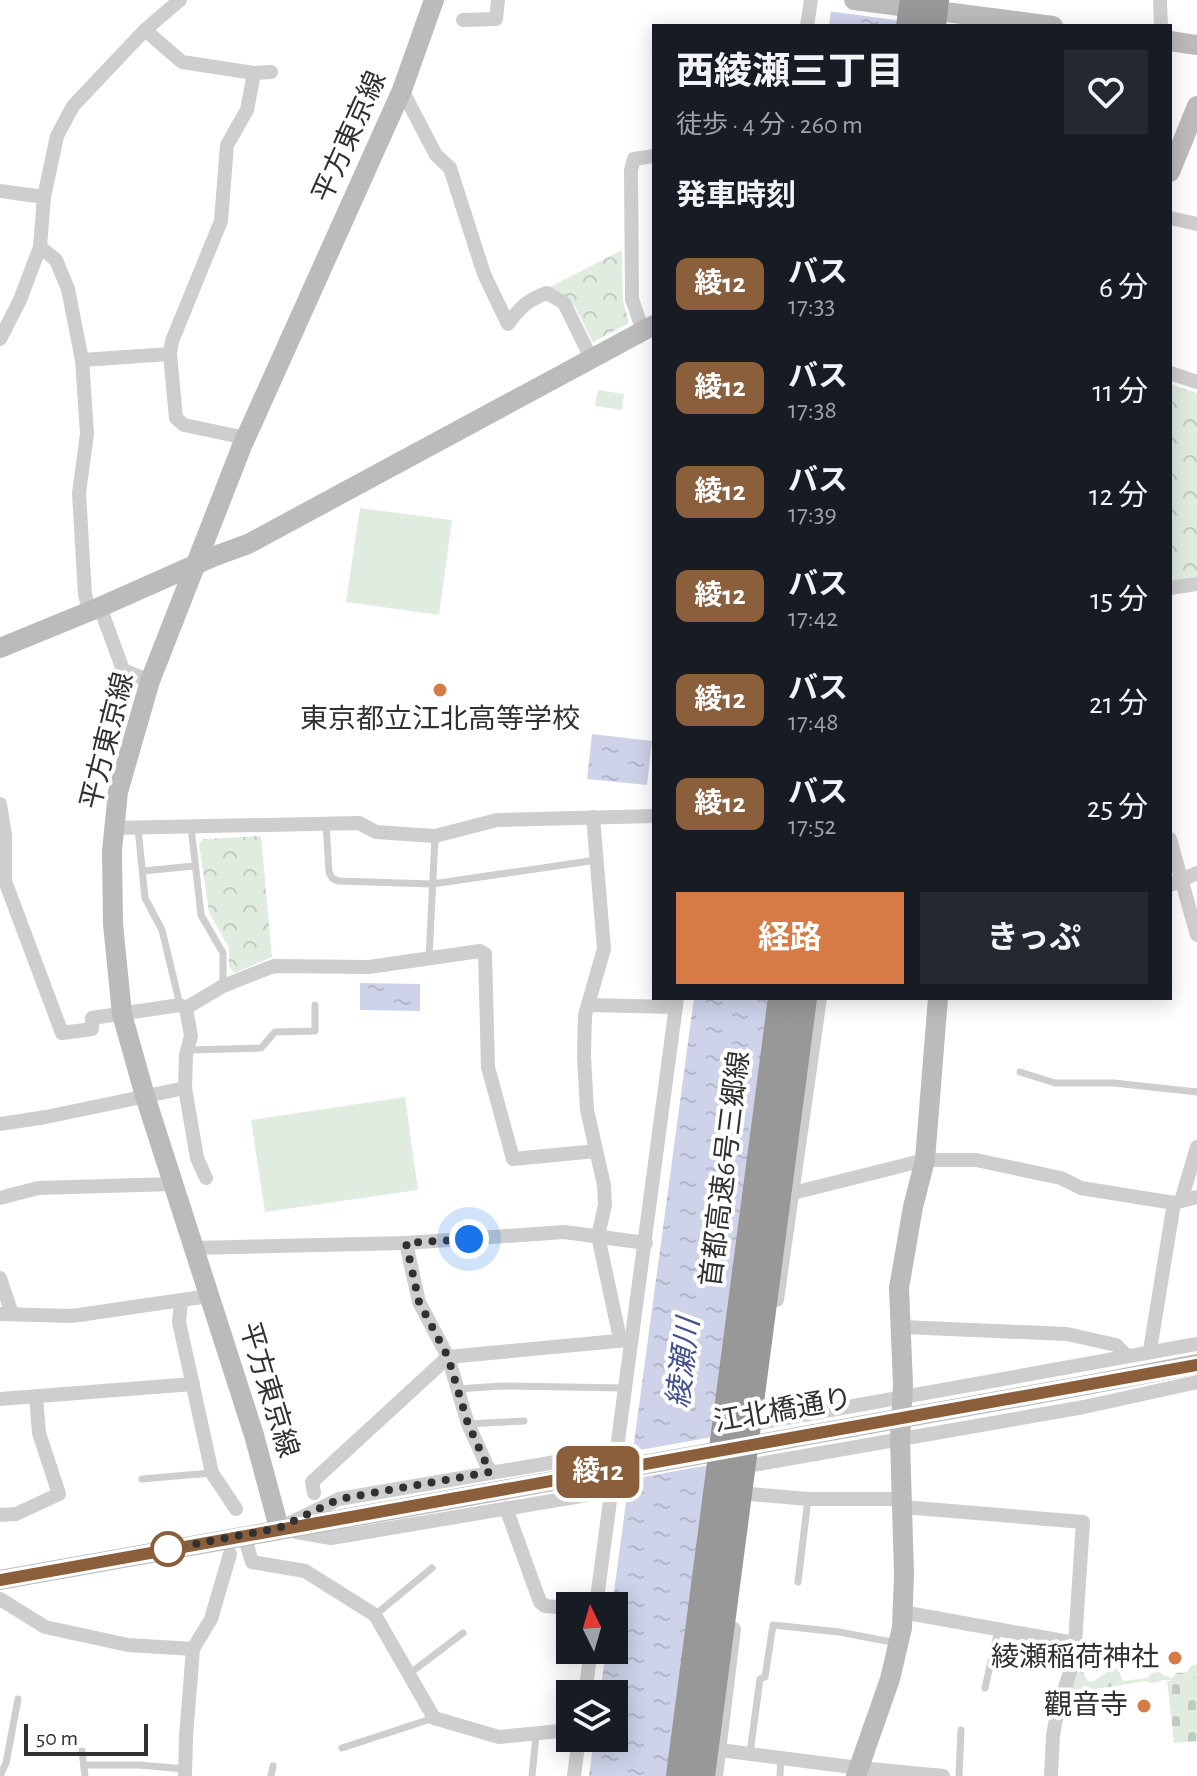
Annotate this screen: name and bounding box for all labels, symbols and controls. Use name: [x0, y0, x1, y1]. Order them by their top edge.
button: heart: [1064, 50, 1148, 134]
text: 西綾瀬三丁目: [676, 54, 904, 92]
street label: 平方東京線: [307, 67, 391, 207]
text: 徒歩 · 4 分 · 260 m: [676, 112, 863, 138]
text: 発車時刻: [676, 181, 796, 211]
text: バス: [788, 258, 848, 288]
text: 綾12: [694, 270, 746, 298]
text: 6 分: [1099, 273, 1148, 303]
text: 17:33: [788, 293, 835, 319]
text: バス: [788, 362, 848, 392]
text: 綾12: [694, 374, 746, 402]
text: 11 分: [1092, 377, 1148, 407]
text: 17:38: [788, 397, 837, 423]
text: バス: [788, 466, 848, 496]
text: 綾12: [694, 478, 746, 506]
text: 12 分: [1089, 481, 1148, 511]
text: 17:39: [788, 501, 837, 527]
text: バス: [788, 570, 848, 600]
text: 綾12: [694, 582, 746, 610]
text: 15 分: [1090, 585, 1148, 615]
text: 17:42: [788, 605, 838, 631]
street label: 平方東京線: [76, 669, 139, 812]
text: バス: [788, 674, 848, 704]
marker: 東京都立江北高等学校: [431, 681, 449, 699]
text: 綾12: [694, 686, 746, 714]
text: 21 分: [1089, 689, 1148, 719]
place label: 東京都立江北高等学校: [300, 704, 580, 734]
text: 17:48: [788, 709, 839, 735]
text: バス: [788, 778, 848, 808]
text: 綾12: [694, 790, 746, 818]
text: 25 分: [1087, 793, 1148, 823]
text: 17:52: [788, 813, 836, 839]
button: 経路: [676, 892, 904, 984]
button: きっぷ: [920, 892, 1148, 984]
street label: 首都高速6号三郷線: [696, 1049, 754, 1288]
your location: [449, 1219, 489, 1259]
water label: 綾瀬川: [662, 1313, 705, 1409]
street label: 平方東京線: [234, 1318, 304, 1461]
street label: 江北橋通り: [711, 1383, 854, 1437]
line badge: 綾12: [552, 1446, 644, 1498]
text: 綾12: [572, 1458, 624, 1486]
unlabelled marker: [151, 1532, 185, 1566]
north arrow: [556, 1592, 628, 1664]
map controls: [556, 1592, 628, 1752]
place label: 綾瀬稲荷神社: [991, 1642, 1159, 1672]
marker: 綾瀬稲荷神社: [1166, 1649, 1184, 1667]
button: layers: [556, 1680, 628, 1752]
place label: 觀音寺: [1044, 1690, 1128, 1720]
marker: 觀音寺: [1135, 1697, 1153, 1715]
scale bar: [24, 1720, 148, 1756]
text: 50 m: [36, 1727, 78, 1749]

